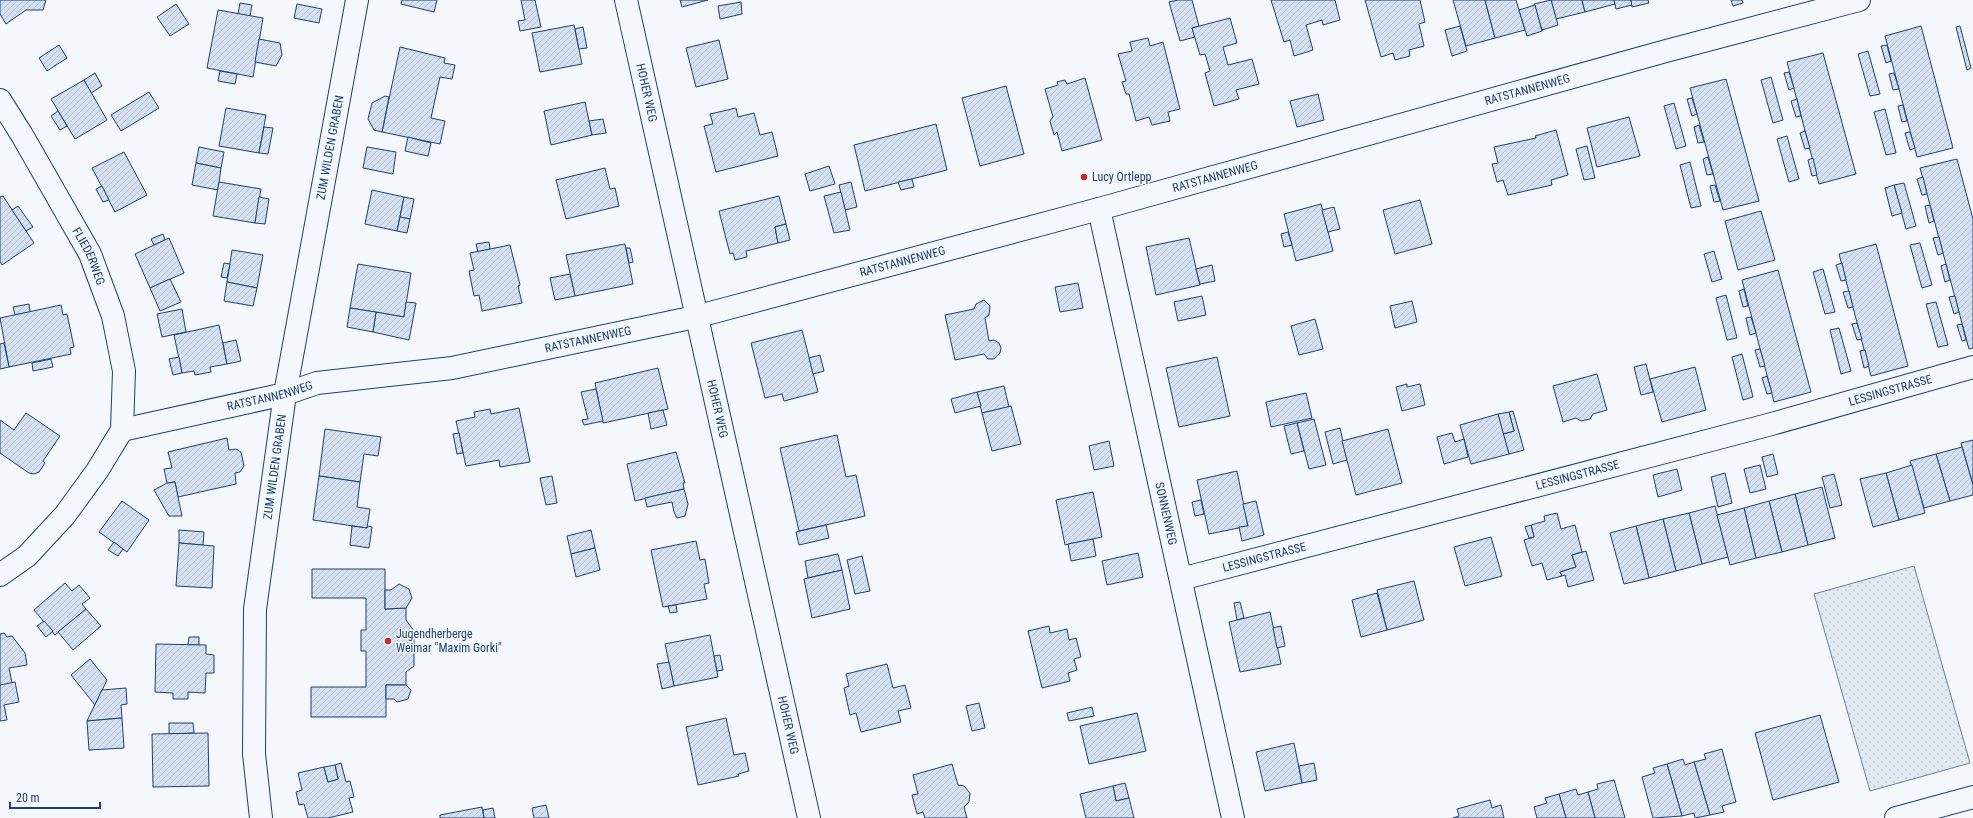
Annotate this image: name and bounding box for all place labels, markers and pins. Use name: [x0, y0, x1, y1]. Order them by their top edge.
place label: Lucy Ortlepp: [1092, 170, 1152, 184]
marker: Lucy Ortlepp: [1079, 172, 1089, 182]
place label: Jugendherberge Weimar "Maxim Gorki": [396, 627, 502, 655]
marker: Jugendherberge Weimar "Maxim Gorki": [383, 636, 393, 646]

